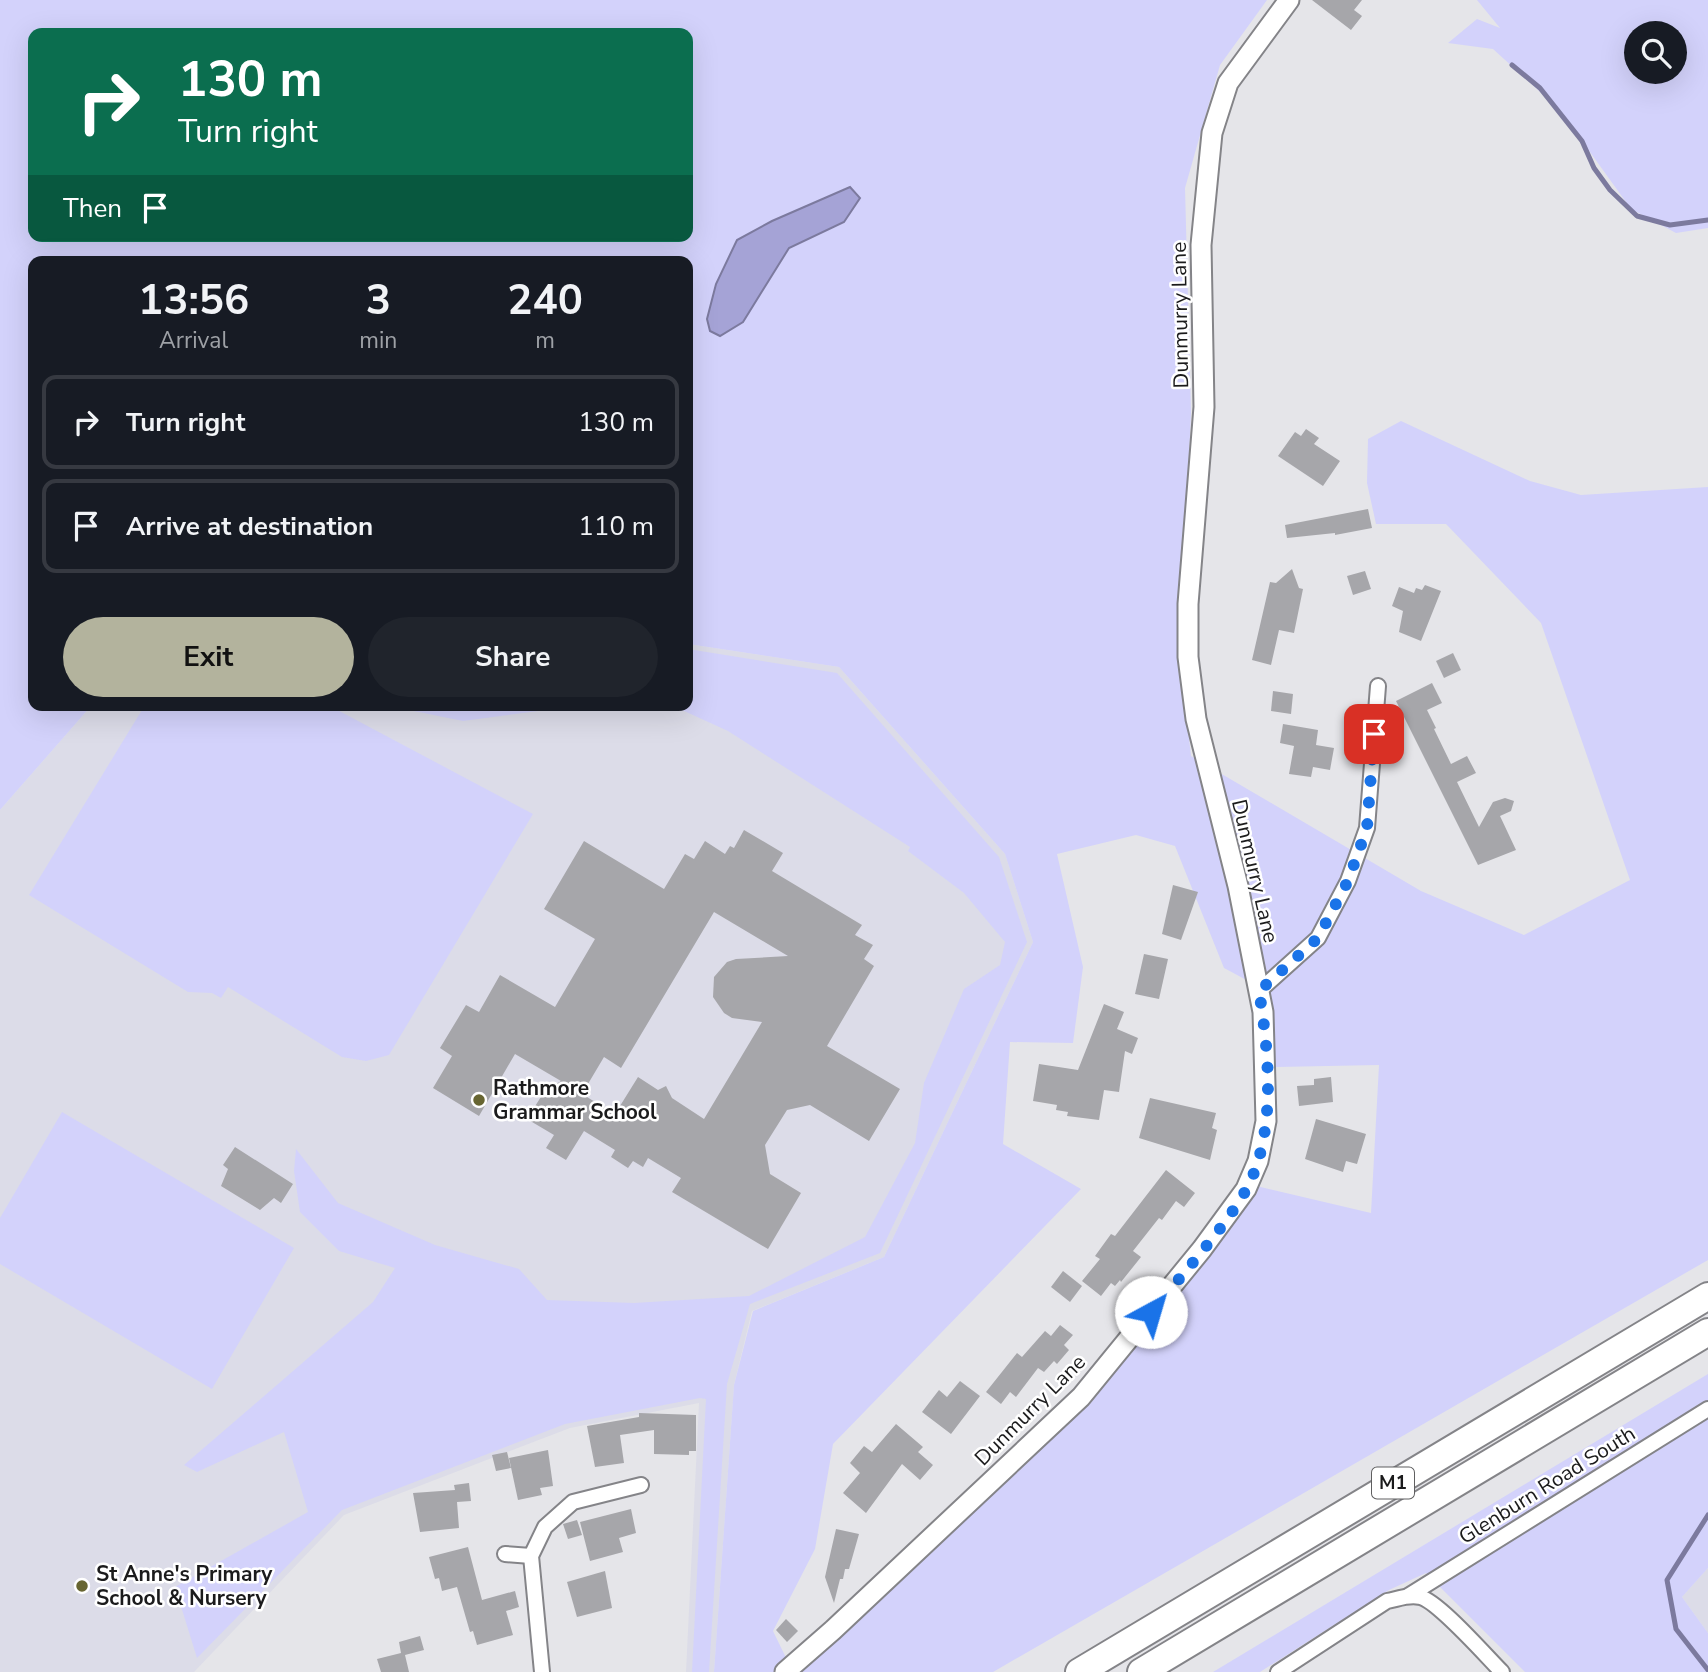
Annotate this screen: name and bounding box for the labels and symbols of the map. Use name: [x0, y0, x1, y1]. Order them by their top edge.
street label: Dunmurry Lane: [1165, 241, 1195, 389]
pin: [1344, 704, 1404, 764]
street label: Dunmurry Lane: [1225, 796, 1285, 946]
place label: Rathmore Grammar School: [493, 1074, 657, 1126]
marker: Rathmore Grammar School: [471, 1092, 487, 1108]
position arrow: [1114, 1275, 1188, 1349]
street label: Dunmurry Lane: [968, 1348, 1092, 1472]
street label: Glenburn Road South: [1453, 1419, 1641, 1551]
road number: M1: [1372, 1468, 1414, 1498]
place label: St Anne's Primary School & Nursery: [96, 1560, 273, 1612]
marker: St Anne's Primary School & Nursery: [74, 1578, 90, 1594]

